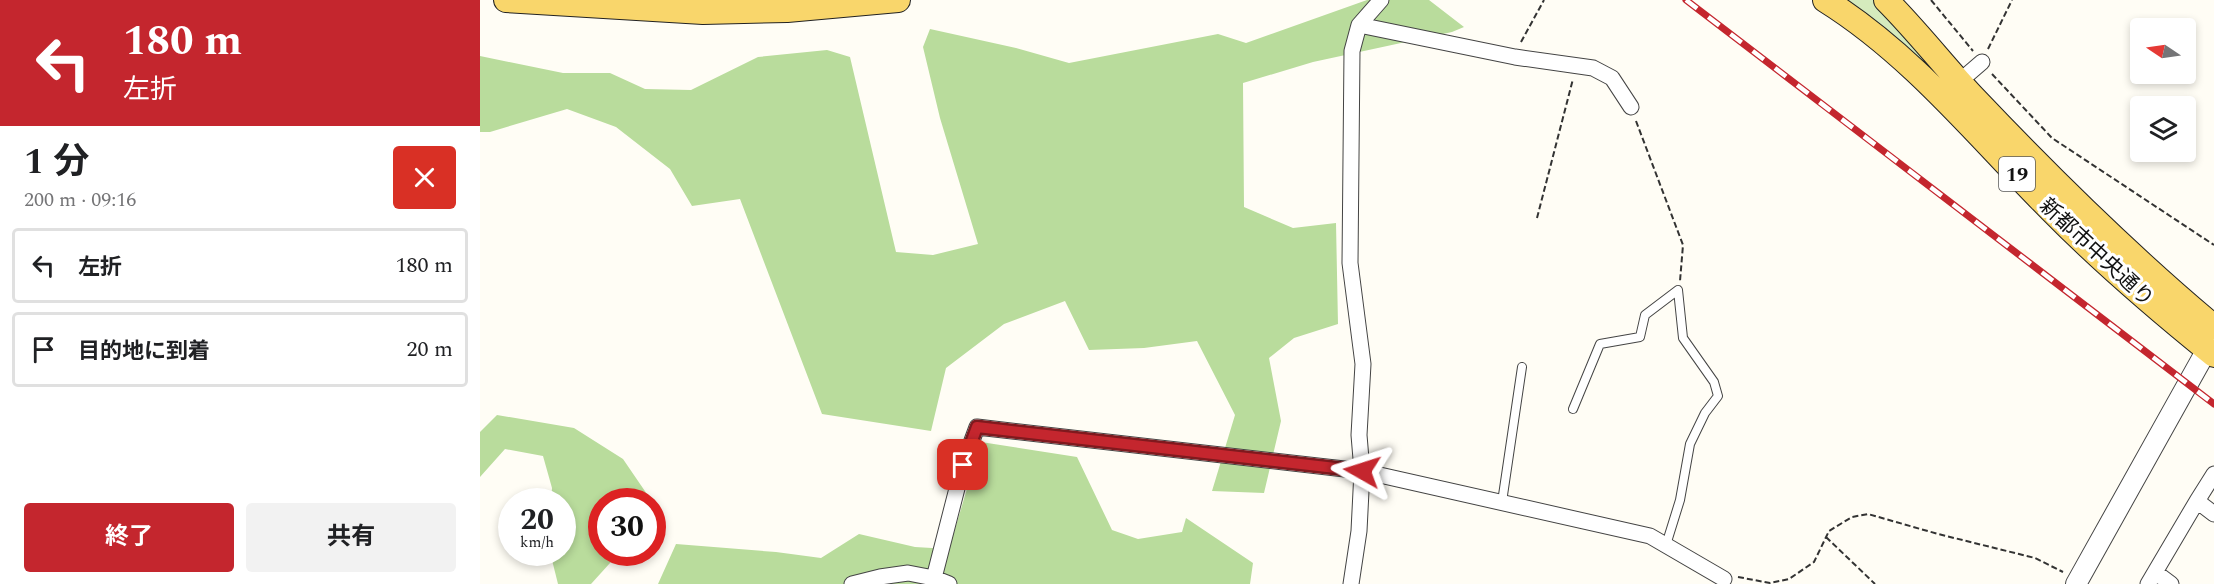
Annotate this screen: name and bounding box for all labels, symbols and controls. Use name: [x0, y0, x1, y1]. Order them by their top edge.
text: 180 m: [123, 10, 242, 73]
north arrow: [2130, 18, 2196, 84]
map controls: [2130, 18, 2196, 162]
icon: left: [24, 24, 102, 102]
text: 左折: [123, 69, 177, 111]
button: layers: [2130, 96, 2196, 162]
text: 1 分: [24, 135, 89, 190]
button: close: [393, 146, 456, 209]
road number: 19: [1999, 157, 2035, 191]
text: 200 m · 09:16: [24, 185, 136, 215]
street label: 新都市中央通り: [2032, 191, 2161, 315]
icon: left: [27, 249, 60, 282]
text: 180 m: [396, 249, 453, 282]
text: 左折: [78, 251, 122, 284]
icon: arrive: [27, 333, 60, 366]
text: 20 m: [407, 333, 453, 366]
text: 目的地に到着: [78, 335, 210, 368]
pin: [937, 439, 988, 490]
position arrow: [1330, 439, 1394, 503]
icon: arrive: [946, 448, 979, 481]
speed limit sign: 30: [588, 488, 666, 566]
text: 20: [520, 497, 554, 543]
button: 終了: [24, 503, 234, 572]
button: 共有: [246, 503, 456, 572]
text: km/h: [520, 531, 554, 554]

